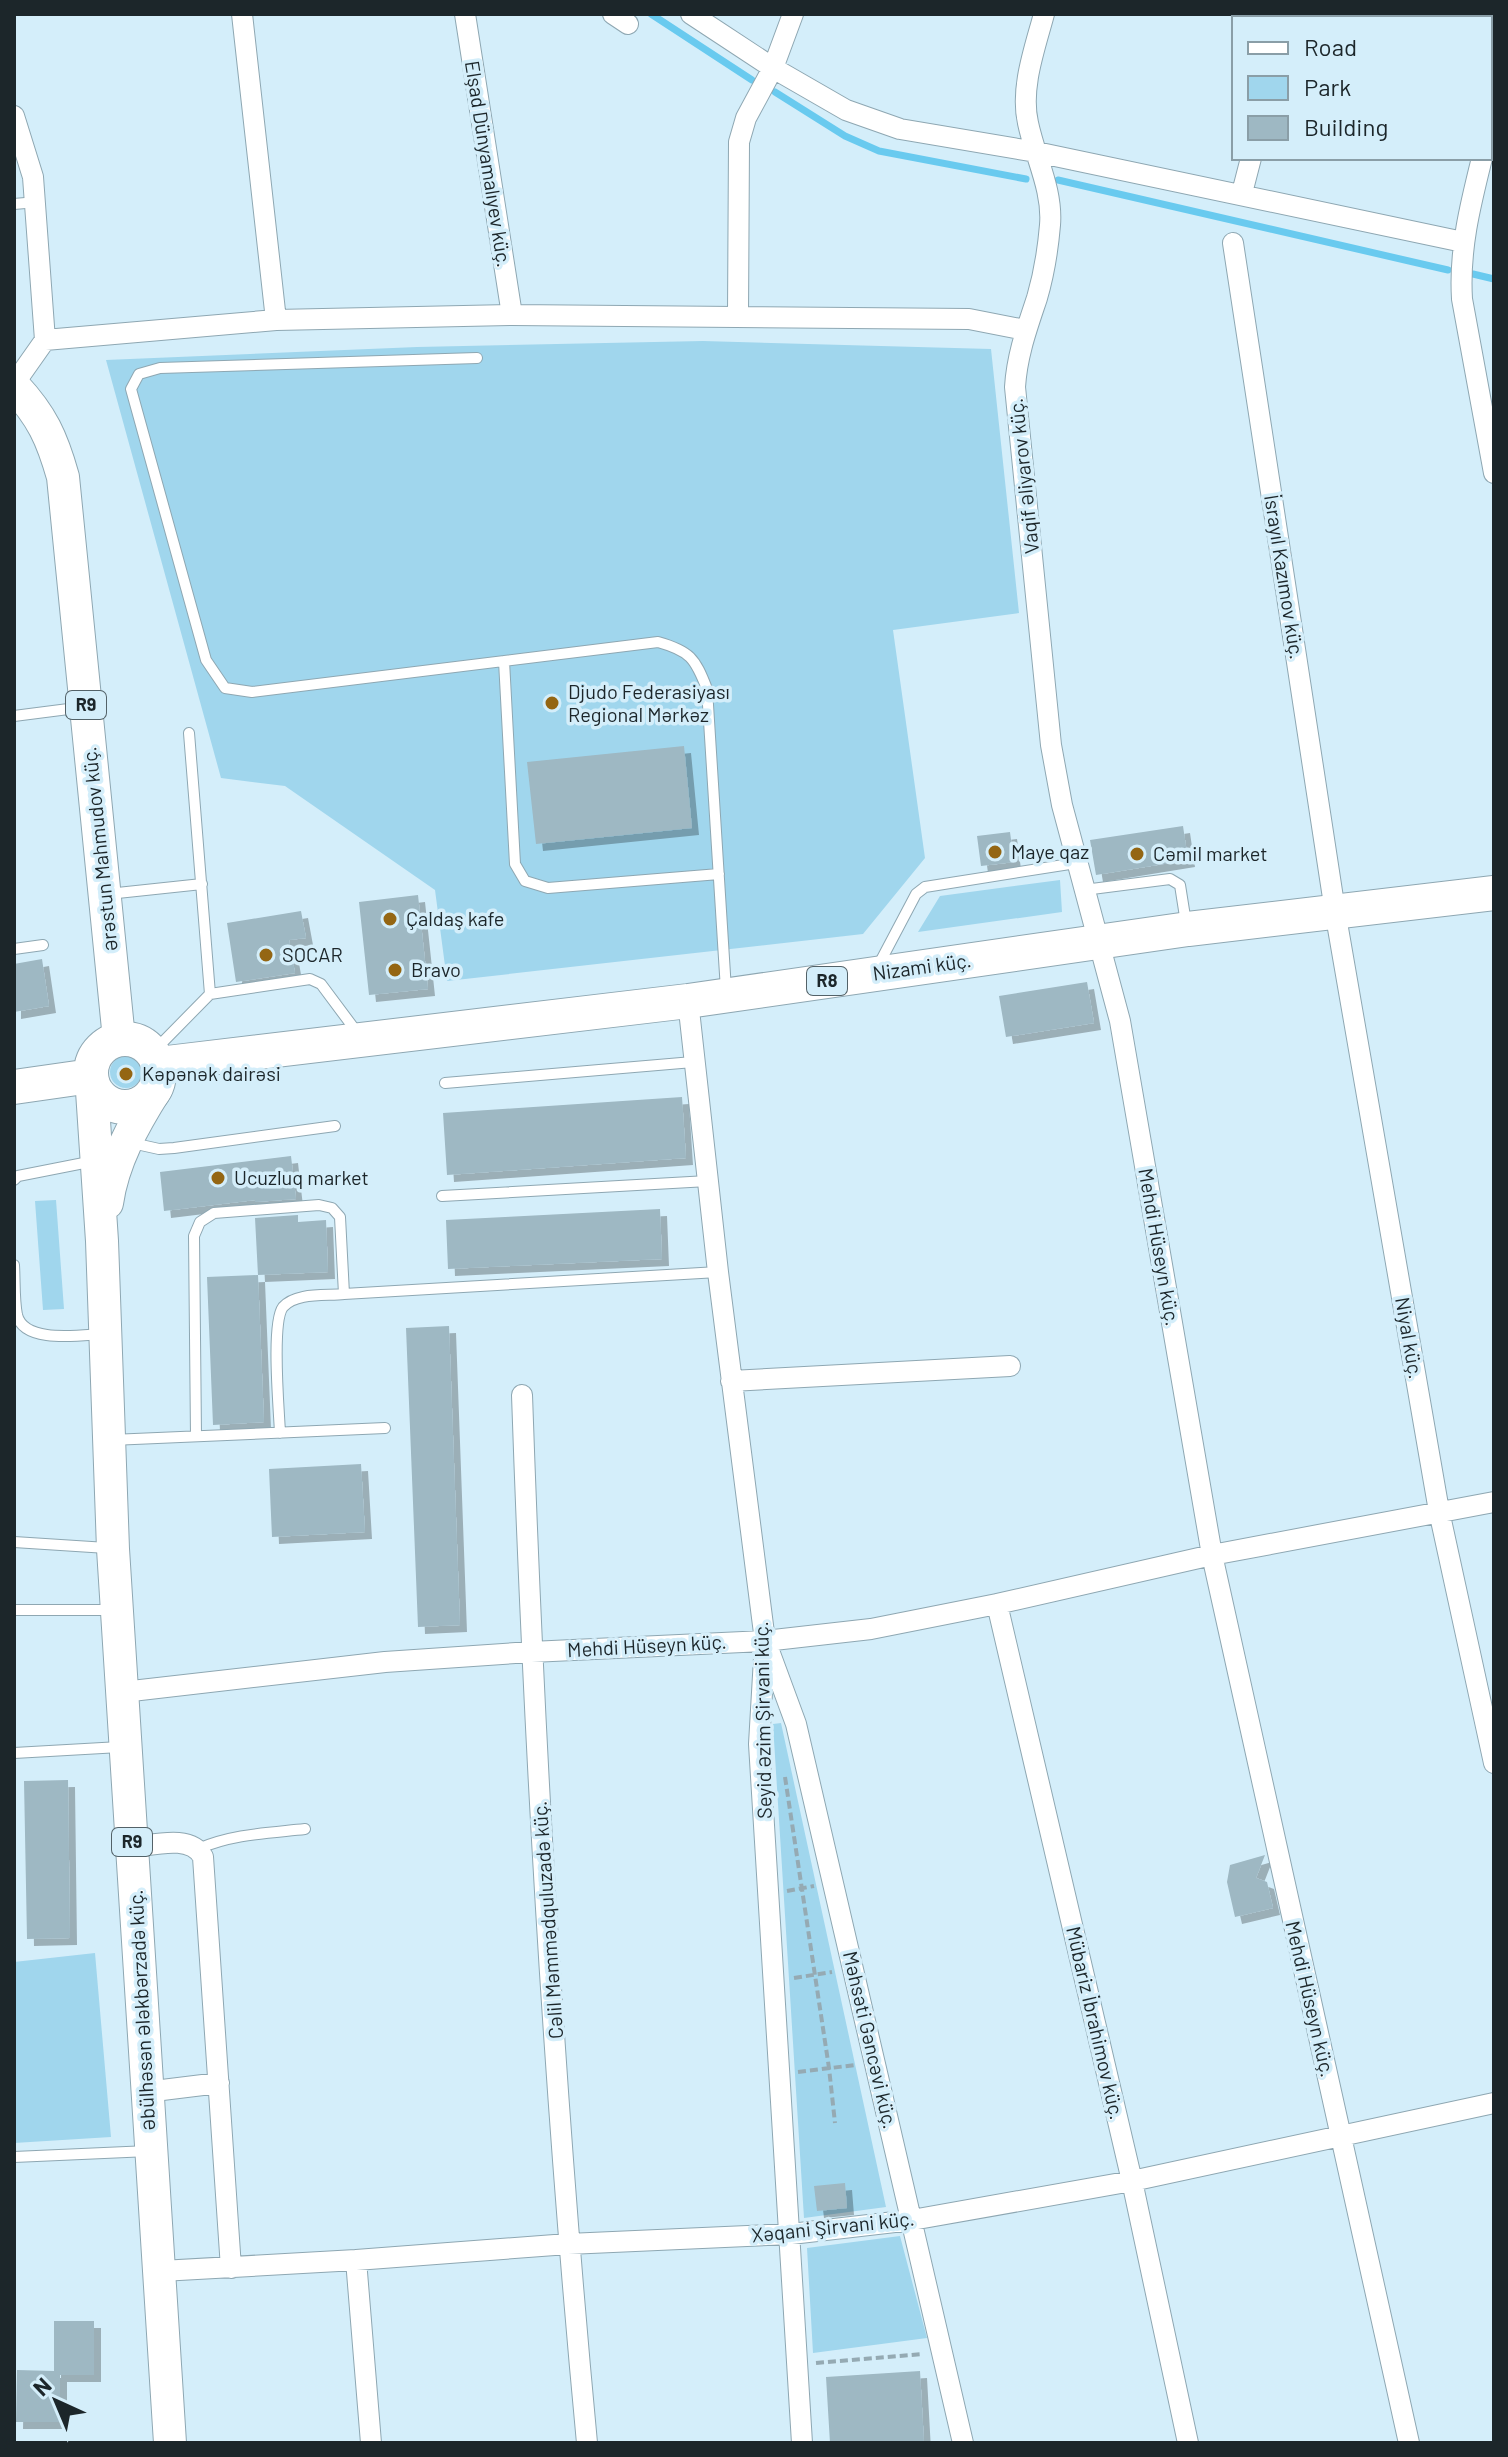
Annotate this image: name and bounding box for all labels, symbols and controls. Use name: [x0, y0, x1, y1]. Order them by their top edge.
legend: [1232, 16, 1492, 160]
text: Road: [1304, 32, 1357, 61]
street label: Elşad Dünyamalıyev küç.: [461, 59, 517, 269]
text: Park: [1304, 72, 1351, 101]
text: Building: [1304, 112, 1388, 141]
street label: Vaqif Əliyarov küç.: [1003, 397, 1043, 555]
street label: İsrayıl Kazımov küç.: [1260, 493, 1310, 661]
place label: Djudo Federasiyası Regional Mərkəz: [568, 679, 730, 726]
road number: R9: [66, 691, 106, 719]
marker: Djudo Federasiyası Regional Mərkəz: [543, 694, 561, 712]
street label: Ərəstun Mahmudov küç.: [76, 746, 122, 953]
place label: Maye qaz: [1011, 839, 1089, 863]
place label: Cəmil market: [1153, 841, 1268, 865]
marker: Maye qaz: [986, 843, 1004, 861]
marker: Cəmil market: [1128, 845, 1146, 863]
place label: Çaldaş kafe: [406, 906, 504, 930]
marker: Çaldaş kafe: [381, 910, 399, 928]
place label: SOCAR: [282, 942, 343, 966]
marker: SOCAR: [257, 946, 275, 964]
street label: Nizami küç.: [871, 947, 973, 985]
place label: Bravo: [411, 957, 461, 981]
marker: Bravo: [386, 961, 404, 979]
road number: R8: [807, 967, 847, 995]
place label: Kəpənək dairəsi: [142, 1061, 281, 1085]
marker: Kəpənək dairəsi: [117, 1065, 135, 1083]
place label: Ucuzluq market: [234, 1165, 369, 1189]
street label: Mehdi Hüseyn küç.: [1134, 1166, 1186, 1328]
marker: Ucuzluq market: [209, 1169, 227, 1187]
street label: Niyal küç.: [1391, 1295, 1429, 1381]
street label: Seyid Əzim Şirvani küç.: [748, 1621, 776, 1819]
street label: Mehdi Hüseyn küç.: [567, 1629, 727, 1661]
street label: Cəlil Məmmədquluzadə küç.: [527, 1800, 567, 2040]
road number: R9: [112, 1828, 152, 1856]
street label: Əbülhəsən Ələkbərzadə küç.: [123, 1889, 159, 2131]
street label: Mehdi Hüseyn küç.: [1281, 1918, 1341, 2079]
street label: Mübariz İbrahimov küç.: [1062, 1924, 1130, 2122]
street label: Məhsəti Gəncəvi küç.: [839, 1948, 903, 2131]
street label: Xəqani Şirvani küç.: [750, 2206, 916, 2247]
north arrow: [16, 2361, 96, 2441]
text: N: [27, 2371, 56, 2400]

